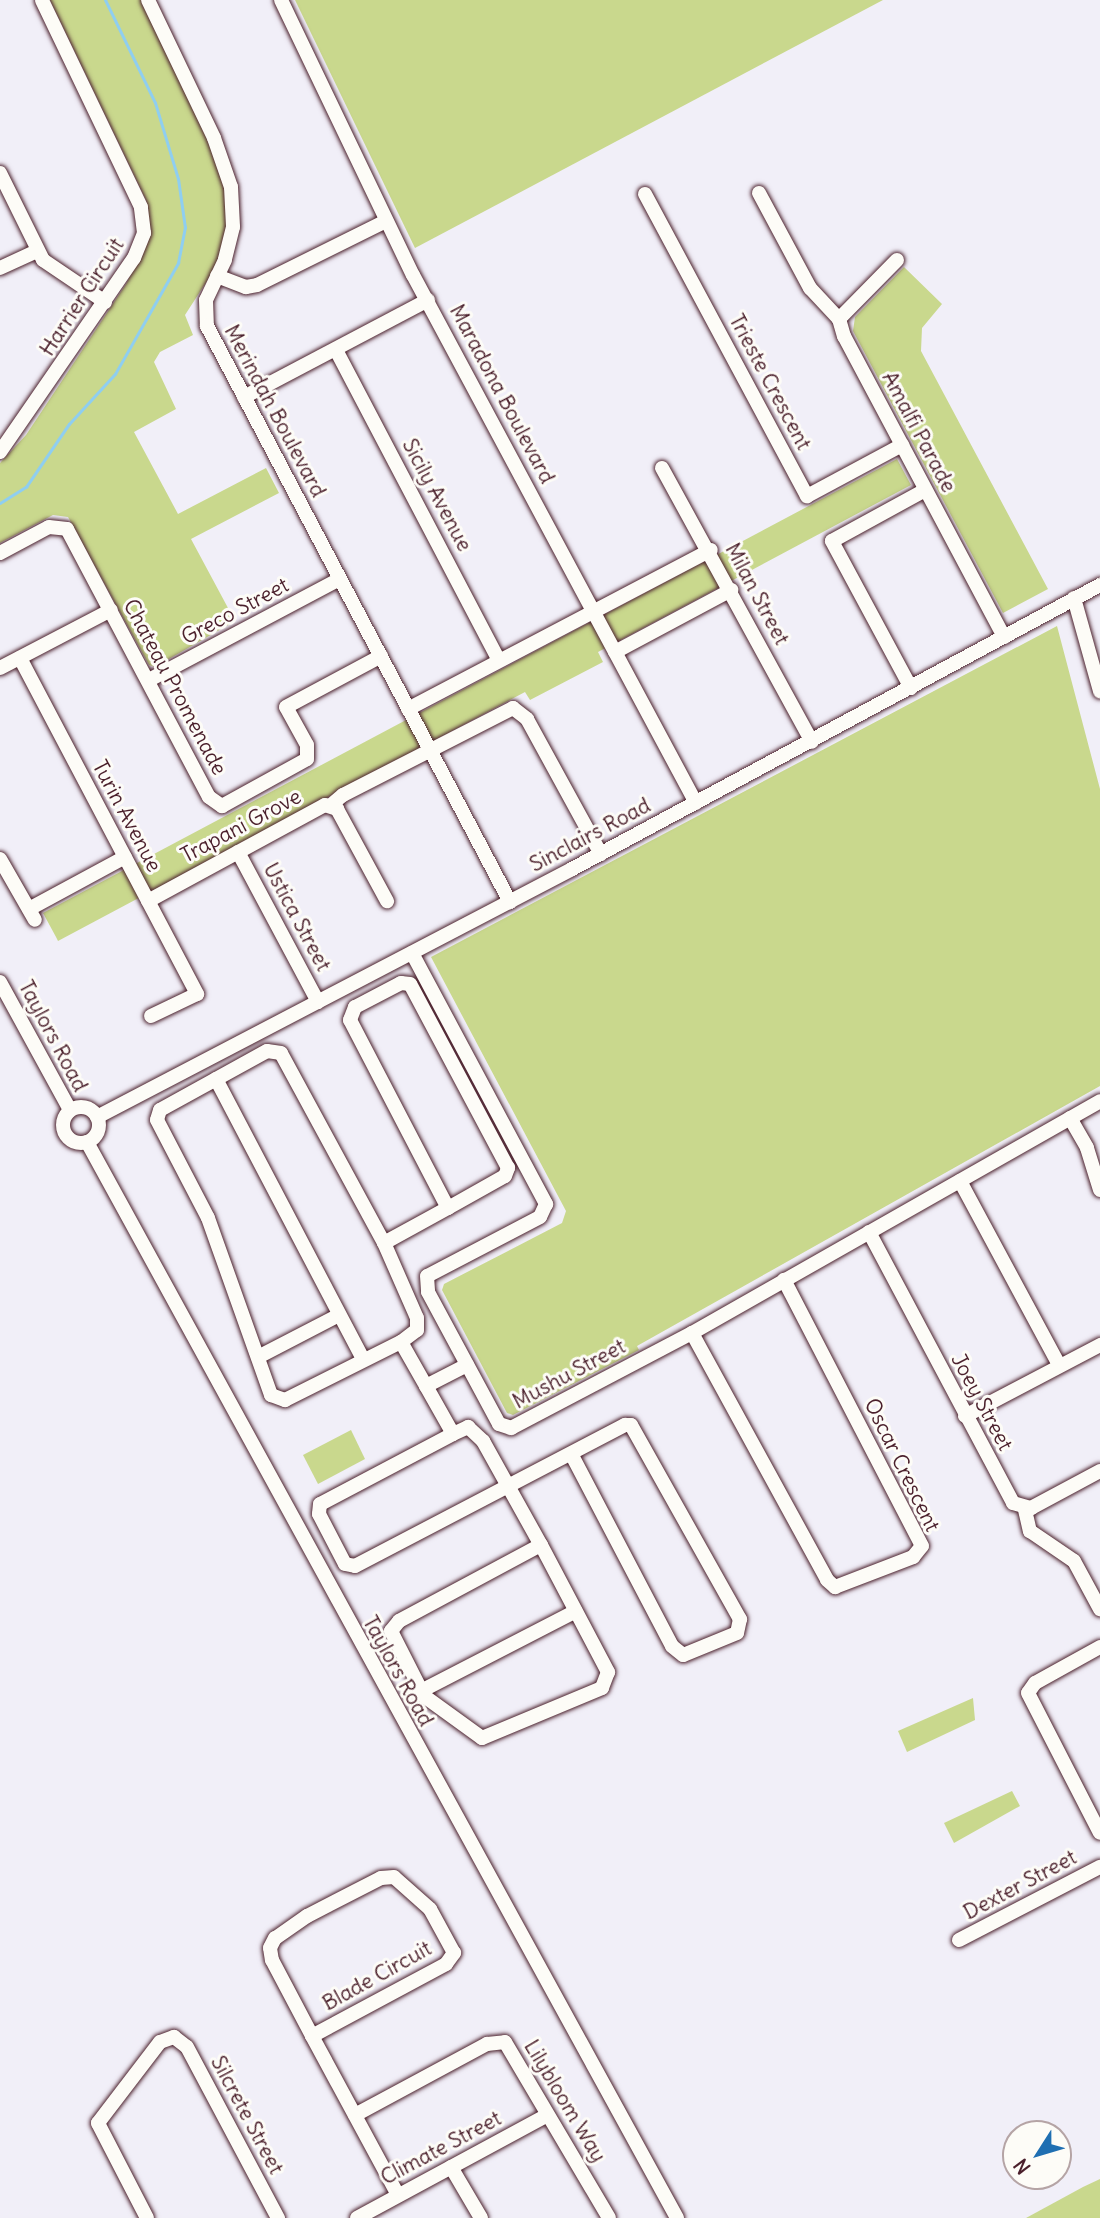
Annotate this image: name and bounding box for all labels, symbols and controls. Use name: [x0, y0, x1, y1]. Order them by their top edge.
street label: Harrier Circuit: [35, 233, 129, 361]
street label: Maradona Boulevard: [444, 300, 560, 488]
street label: Trieste Crescent: [724, 310, 816, 454]
street label: Merindah Boulevard: [219, 320, 331, 502]
street label: Amalfi Parade: [877, 367, 961, 497]
street label: Sicily Avenue: [397, 434, 477, 556]
street label: Milan Street: [720, 539, 794, 649]
street label: Greco Street: [177, 572, 293, 650]
street label: Chateau Promenade: [118, 595, 232, 779]
street label: Turin Avenue: [87, 756, 167, 876]
street label: Trapani Grove: [177, 784, 305, 868]
street label: Sinclairs Road: [525, 793, 655, 877]
street label: Ustica Street: [258, 859, 336, 975]
street label: Taylors Road: [13, 976, 93, 1096]
street label: Mushu Street: [508, 1334, 630, 1414]
street label: Joey Street: [946, 1349, 1018, 1455]
street label: Oscar Crescent: [859, 1394, 945, 1536]
street label: Taylors Road: [357, 1611, 439, 1731]
street label: Dexter Street: [959, 1845, 1081, 1925]
street label: Blade Circuit: [318, 1936, 436, 2016]
street label: Lilybloom Way: [519, 2035, 611, 2167]
street label: Silcrete Street: [205, 2052, 289, 2178]
street label: Climate Street: [376, 2106, 506, 2190]
north arrow: [1002, 2120, 1072, 2190]
text: N: [1008, 2154, 1035, 2179]

